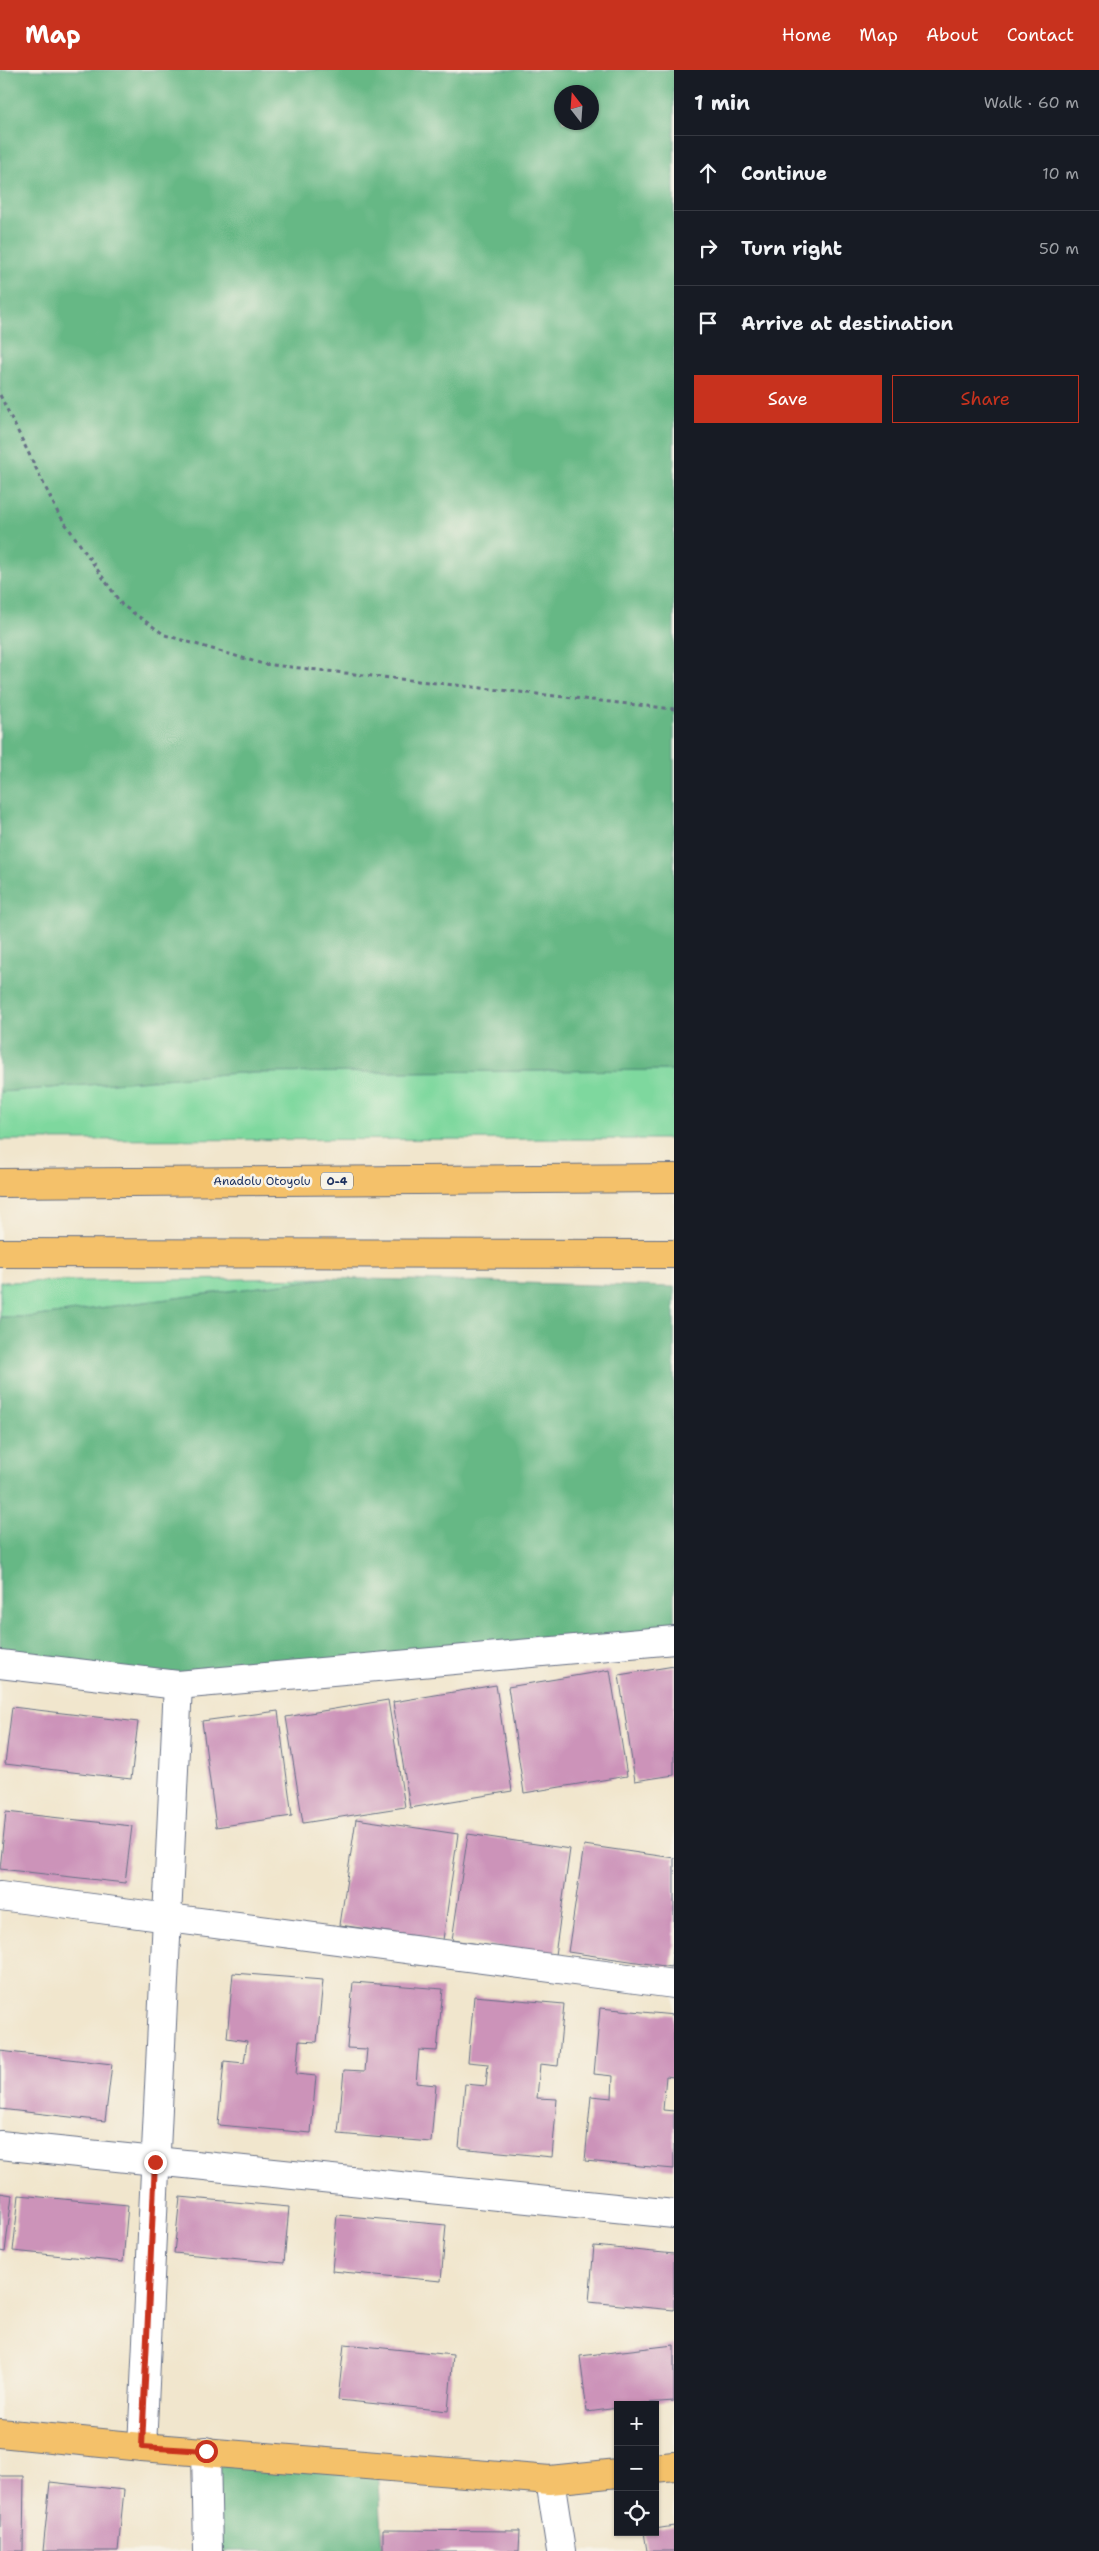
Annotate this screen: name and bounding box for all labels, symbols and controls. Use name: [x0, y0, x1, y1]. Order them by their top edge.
text: Map: [25, 19, 81, 51]
text: Home: [782, 23, 831, 47]
text: Map: [859, 23, 898, 47]
text: About: [926, 23, 979, 47]
text: Contact: [1007, 23, 1074, 47]
north arrow: [554, 85, 599, 130]
text: 1 min: [694, 89, 750, 117]
text: Walk · 60 m: [984, 92, 1079, 113]
icon: ahead: [694, 159, 722, 187]
text: Continue: [741, 161, 827, 186]
text: 10 m: [1042, 163, 1079, 184]
icon: right: [694, 234, 722, 262]
text: Turn right: [741, 236, 842, 261]
text: 50 m: [1039, 238, 1079, 259]
icon: arrive: [694, 309, 722, 337]
text: Arrive at destination: [741, 311, 953, 336]
button: Save: [694, 375, 882, 423]
button: Share: [892, 375, 1079, 423]
road number: O-4: [321, 1172, 353, 1190]
street label: Anadolu Otoyolu: [213, 1173, 311, 1189]
route end: [144, 2151, 167, 2174]
map controls: [614, 2401, 659, 2536]
button: +: [614, 2401, 659, 2446]
route start: [195, 2440, 218, 2463]
button: −: [614, 2446, 659, 2491]
button: locate: [614, 2491, 659, 2536]

